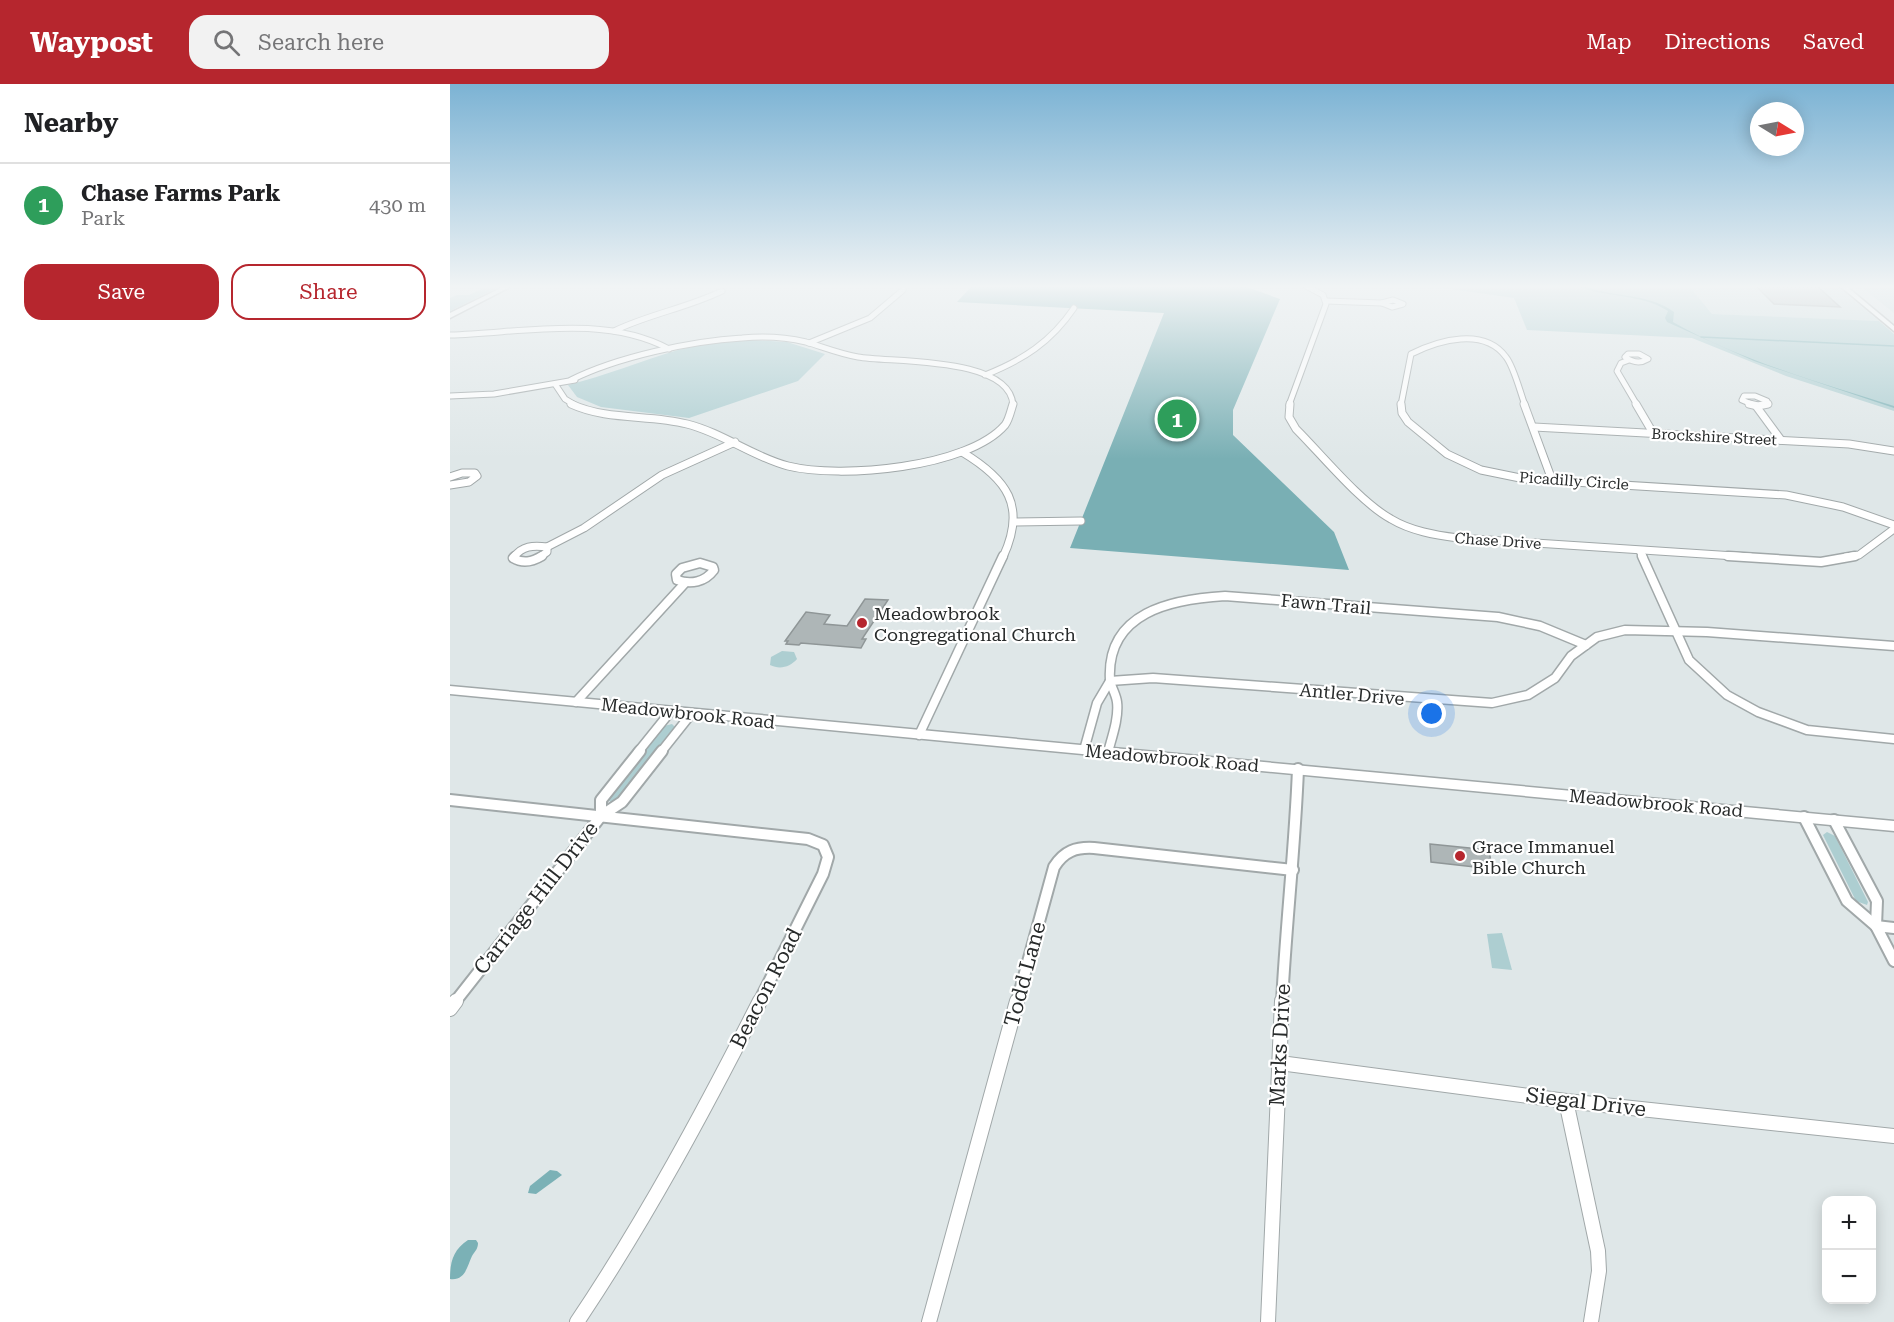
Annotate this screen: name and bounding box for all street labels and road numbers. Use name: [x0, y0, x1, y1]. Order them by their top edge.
street label: Brockshire Street: [1651, 425, 1778, 449]
street label: Picadilly Circle: [1518, 468, 1630, 494]
street label: Chase Drive: [1454, 529, 1542, 553]
street label: Fawn Trail: [1280, 590, 1372, 618]
street label: Antler Drive: [1299, 679, 1405, 709]
street label: Meadowbrook Road: [600, 693, 776, 733]
street label: Meadowbrook Road: [1084, 740, 1260, 776]
street label: Meadowbrook Road: [1568, 785, 1744, 821]
street label: Carriage Hill Drive: [469, 817, 603, 979]
street label: Todd Lane: [999, 919, 1051, 1029]
street label: Beacon Road: [725, 923, 807, 1052]
street label: Marks Drive: [1265, 983, 1295, 1107]
street label: Siegal Drive: [1525, 1083, 1647, 1121]

